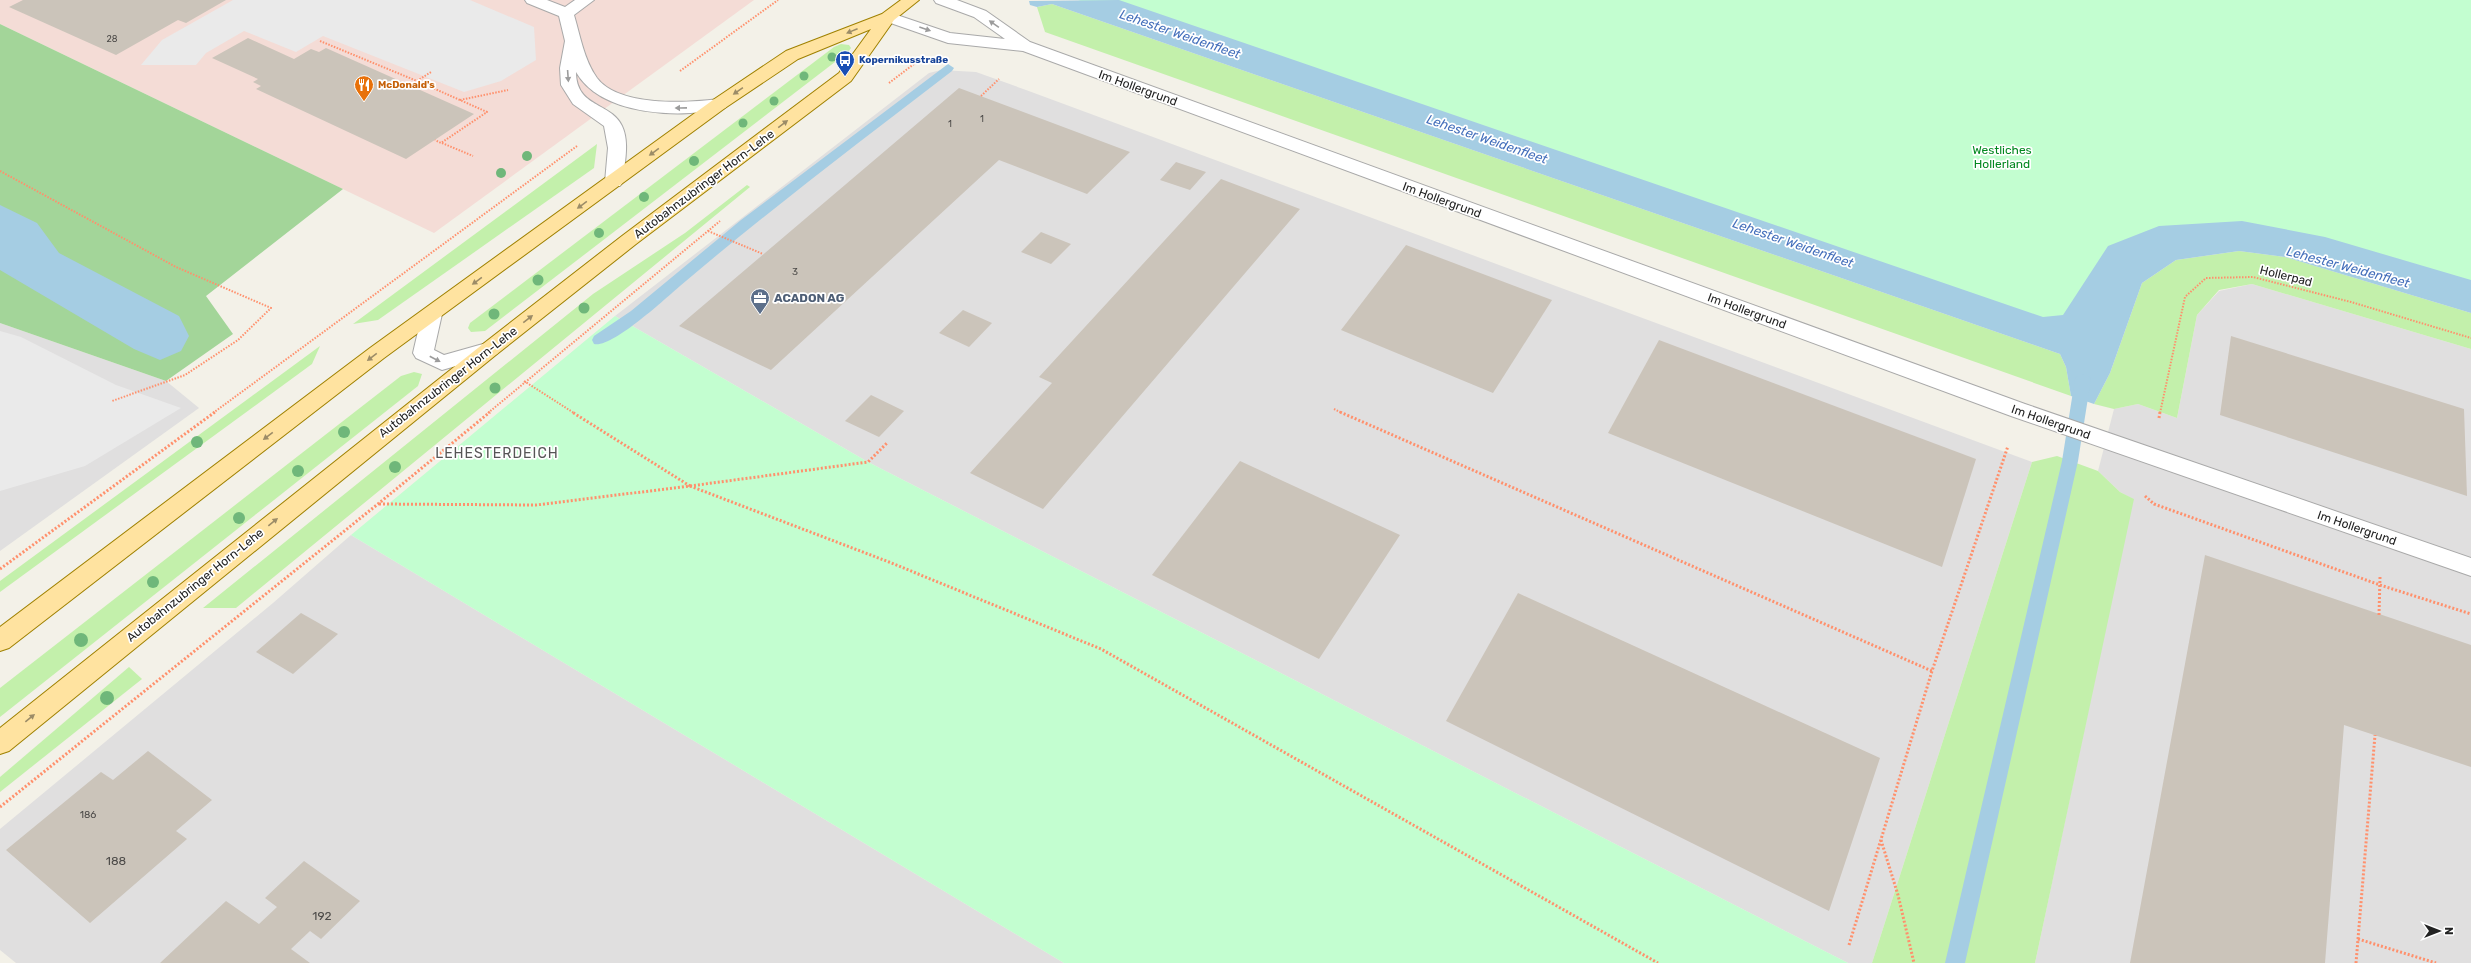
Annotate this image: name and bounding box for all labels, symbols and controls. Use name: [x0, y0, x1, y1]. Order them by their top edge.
water label: Lehester Weidenfleet: [1118, 6, 1243, 62]
one-way arrow: [988, 20, 999, 28]
one-way arrow: [920, 27, 932, 33]
one-way arrow: [847, 28, 858, 34]
house number: 28: [106, 34, 118, 44]
bus stop icon: Kopernikusstraße: [834, 49, 856, 77]
place label: Kopernikusstraße: [859, 54, 948, 66]
street label: Im Hollergrund: [1097, 67, 1179, 109]
one-way arrow: [565, 70, 572, 82]
restaurant icon: McDonald's: [353, 74, 375, 102]
place label: McDonald's: [378, 79, 435, 91]
one-way arrow: [733, 87, 743, 95]
one-way arrow: [675, 105, 687, 112]
water label: Lehester Weidenfleet: [1425, 111, 1550, 167]
house number: 1: [980, 114, 984, 124]
house number: 1: [948, 119, 952, 129]
one-way arrow: [778, 120, 789, 128]
street label: Autobahnzubringer Horn-Lehe: [631, 127, 777, 241]
park label: Westliches Hollerland: [1972, 143, 2032, 171]
one-way arrow: [649, 148, 659, 156]
street label: Im Hollergrund: [1401, 179, 1483, 221]
one-way arrow: [577, 200, 587, 208]
water label: Lehester Weidenfleet: [1731, 215, 1856, 271]
water label: Lehester Weidenfleet: [2285, 243, 2412, 291]
street label: Hollerpad: [2258, 263, 2314, 289]
house number: 3: [792, 266, 798, 278]
one-way arrow: [472, 277, 482, 285]
office icon: ACADON AG: [749, 287, 771, 315]
street label: Im Hollergrund: [1706, 290, 1788, 332]
place label: ACADON AG: [774, 291, 845, 305]
one-way arrow: [523, 315, 533, 323]
street label: Autobahnzubringer Horn-Lehe: [376, 323, 520, 440]
one-way arrow: [366, 353, 377, 361]
one-way arrow: [429, 356, 440, 362]
street label: Im Hollergrund: [2010, 402, 2092, 442]
one-way arrow: [263, 432, 274, 440]
district label: LEHESTERDEICH: [435, 445, 559, 462]
street label: Im Hollergrund: [2316, 508, 2398, 548]
one-way arrow: [267, 517, 278, 526]
street label: Autobahnzubringer Horn-Lehe: [124, 525, 266, 645]
one-way arrow: [25, 714, 36, 723]
house number: 186: [80, 809, 96, 821]
house number: 188: [106, 854, 126, 868]
house number: 192: [312, 909, 332, 923]
north arrow: [2419, 911, 2459, 951]
text: N: [2442, 927, 2455, 935]

